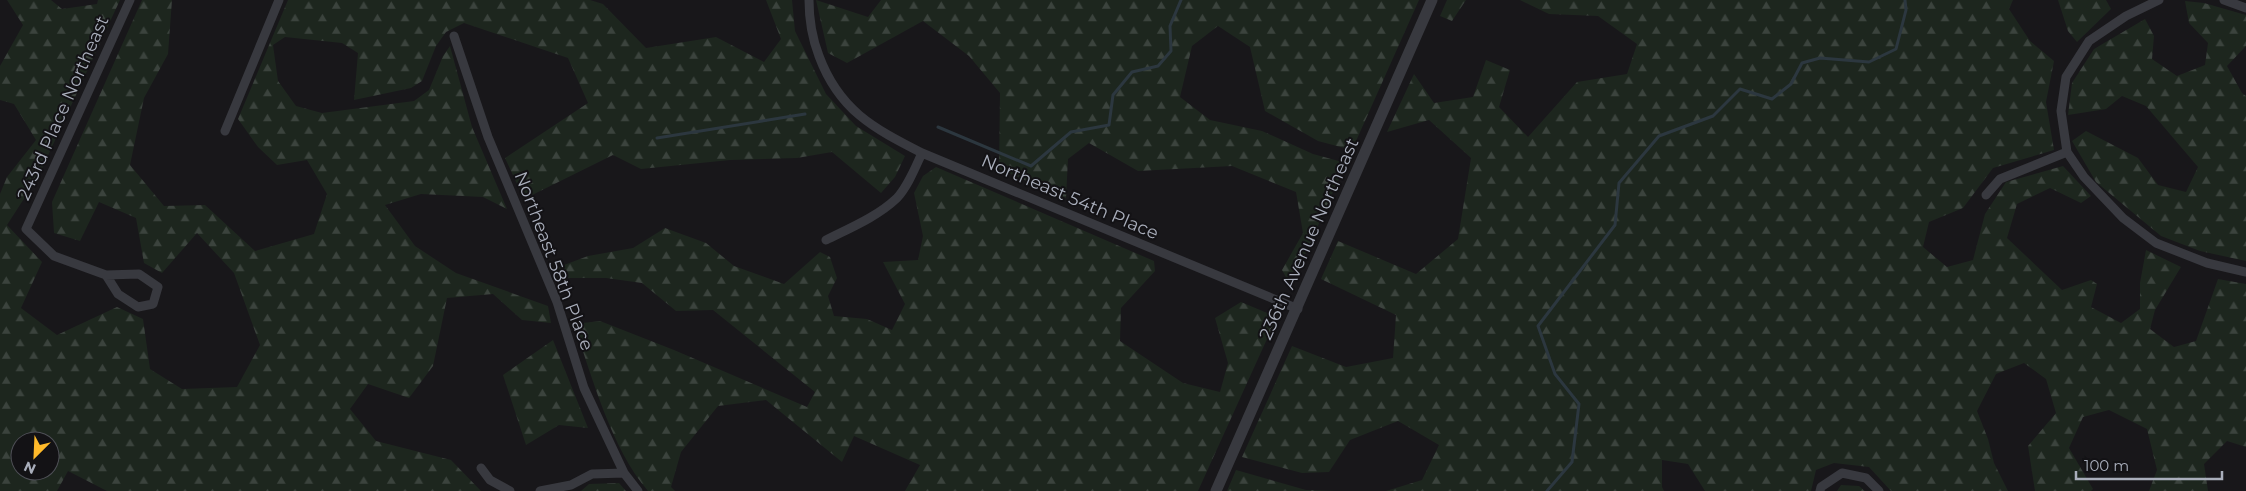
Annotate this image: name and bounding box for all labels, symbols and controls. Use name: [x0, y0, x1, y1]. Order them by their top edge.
street label: 243rd Place Northeast: [12, 12, 114, 204]
street label: 236th Avenue Northeast: [1255, 135, 1363, 343]
street label: Northeast 54th Place: [978, 150, 1162, 244]
street label: Northeast 58th Place: [510, 168, 598, 354]
north arrow: [10, 431, 60, 481]
scale bar: [2076, 448, 2222, 480]
text: 100 m: [2084, 456, 2129, 475]
text: N: [21, 457, 39, 478]

